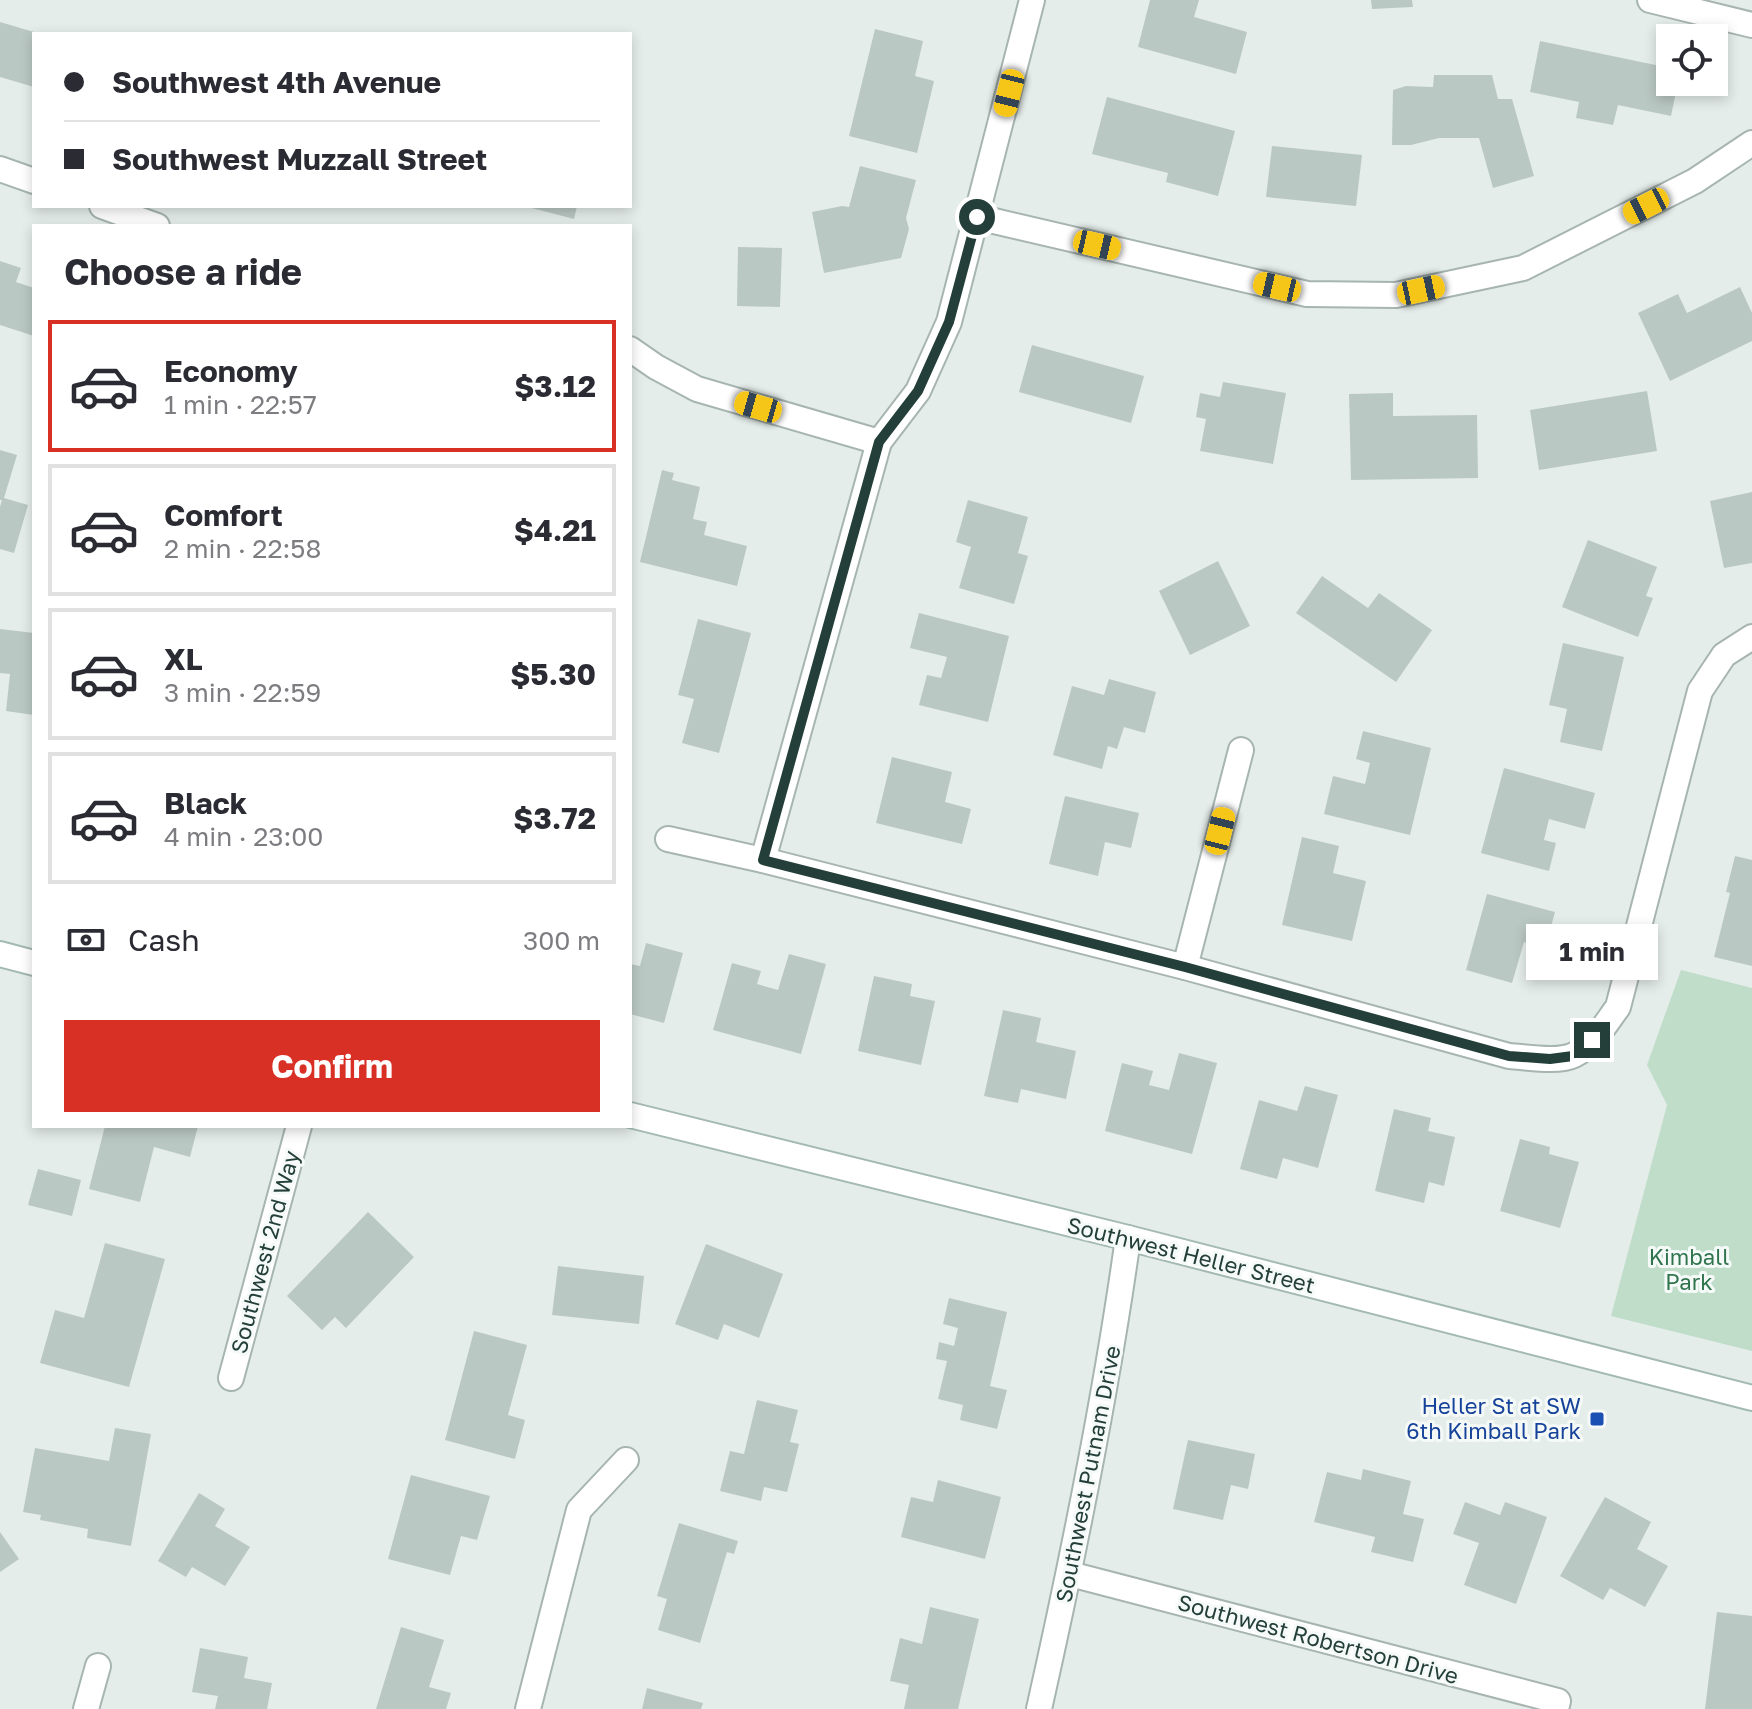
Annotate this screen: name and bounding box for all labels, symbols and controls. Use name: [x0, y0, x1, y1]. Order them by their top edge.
map controls: [1656, 24, 1728, 96]
button: locate: [1656, 24, 1728, 96]
text: Southwest 4th Avenue: [112, 64, 441, 100]
car: [992, 67, 1026, 119]
text: Southwest Muzzall Street: [112, 141, 487, 177]
car: [1619, 184, 1673, 228]
route start: [959, 199, 995, 235]
car: [1071, 228, 1123, 262]
text: Choose a ride: [64, 250, 302, 293]
car: [1251, 270, 1303, 304]
car: [1395, 273, 1447, 307]
icon: car: [68, 350, 140, 422]
text: Economy: [164, 353, 298, 389]
text: $3.12: [514, 368, 596, 404]
text: 1 min · 22:57: [164, 389, 317, 420]
car: [732, 389, 784, 425]
icon: car: [68, 494, 140, 566]
text: Comfort: [164, 497, 283, 533]
text: $4.21: [514, 512, 596, 548]
text: 2 min · 22:58: [164, 533, 321, 564]
icon: car: [68, 638, 140, 710]
text: XL: [164, 641, 203, 677]
text: $5.30: [510, 656, 596, 692]
text: 3 min · 22:59: [164, 677, 321, 708]
icon: car: [68, 782, 140, 854]
text: Black: [164, 785, 247, 821]
text: $3.72: [513, 800, 596, 836]
car: [1203, 805, 1237, 857]
text: 4 min · 23:00: [164, 821, 323, 852]
icon: cash: [64, 918, 108, 962]
text: Cash: [128, 922, 200, 958]
callout: 1 min: [1526, 924, 1658, 980]
text: 300 m: [523, 925, 600, 956]
text: 1 min: [1559, 936, 1625, 967]
button: Confirm: [64, 1020, 600, 1112]
route end: [1574, 1022, 1610, 1058]
street label: Southwest 2nd Way: [224, 1147, 305, 1356]
street label: Southwest Heller Street: [1064, 1211, 1318, 1298]
park label: Kimball Park: [1649, 1243, 1729, 1295]
street label: Southwest Putnam Drive: [1049, 1343, 1126, 1605]
place label: Heller St at SW 6th Kimball Park: [1406, 1392, 1581, 1444]
marker: Heller St at SW 6th Kimball Park: [1588, 1410, 1606, 1428]
street label: Southwest Robertson Drive: [1175, 1588, 1461, 1689]

